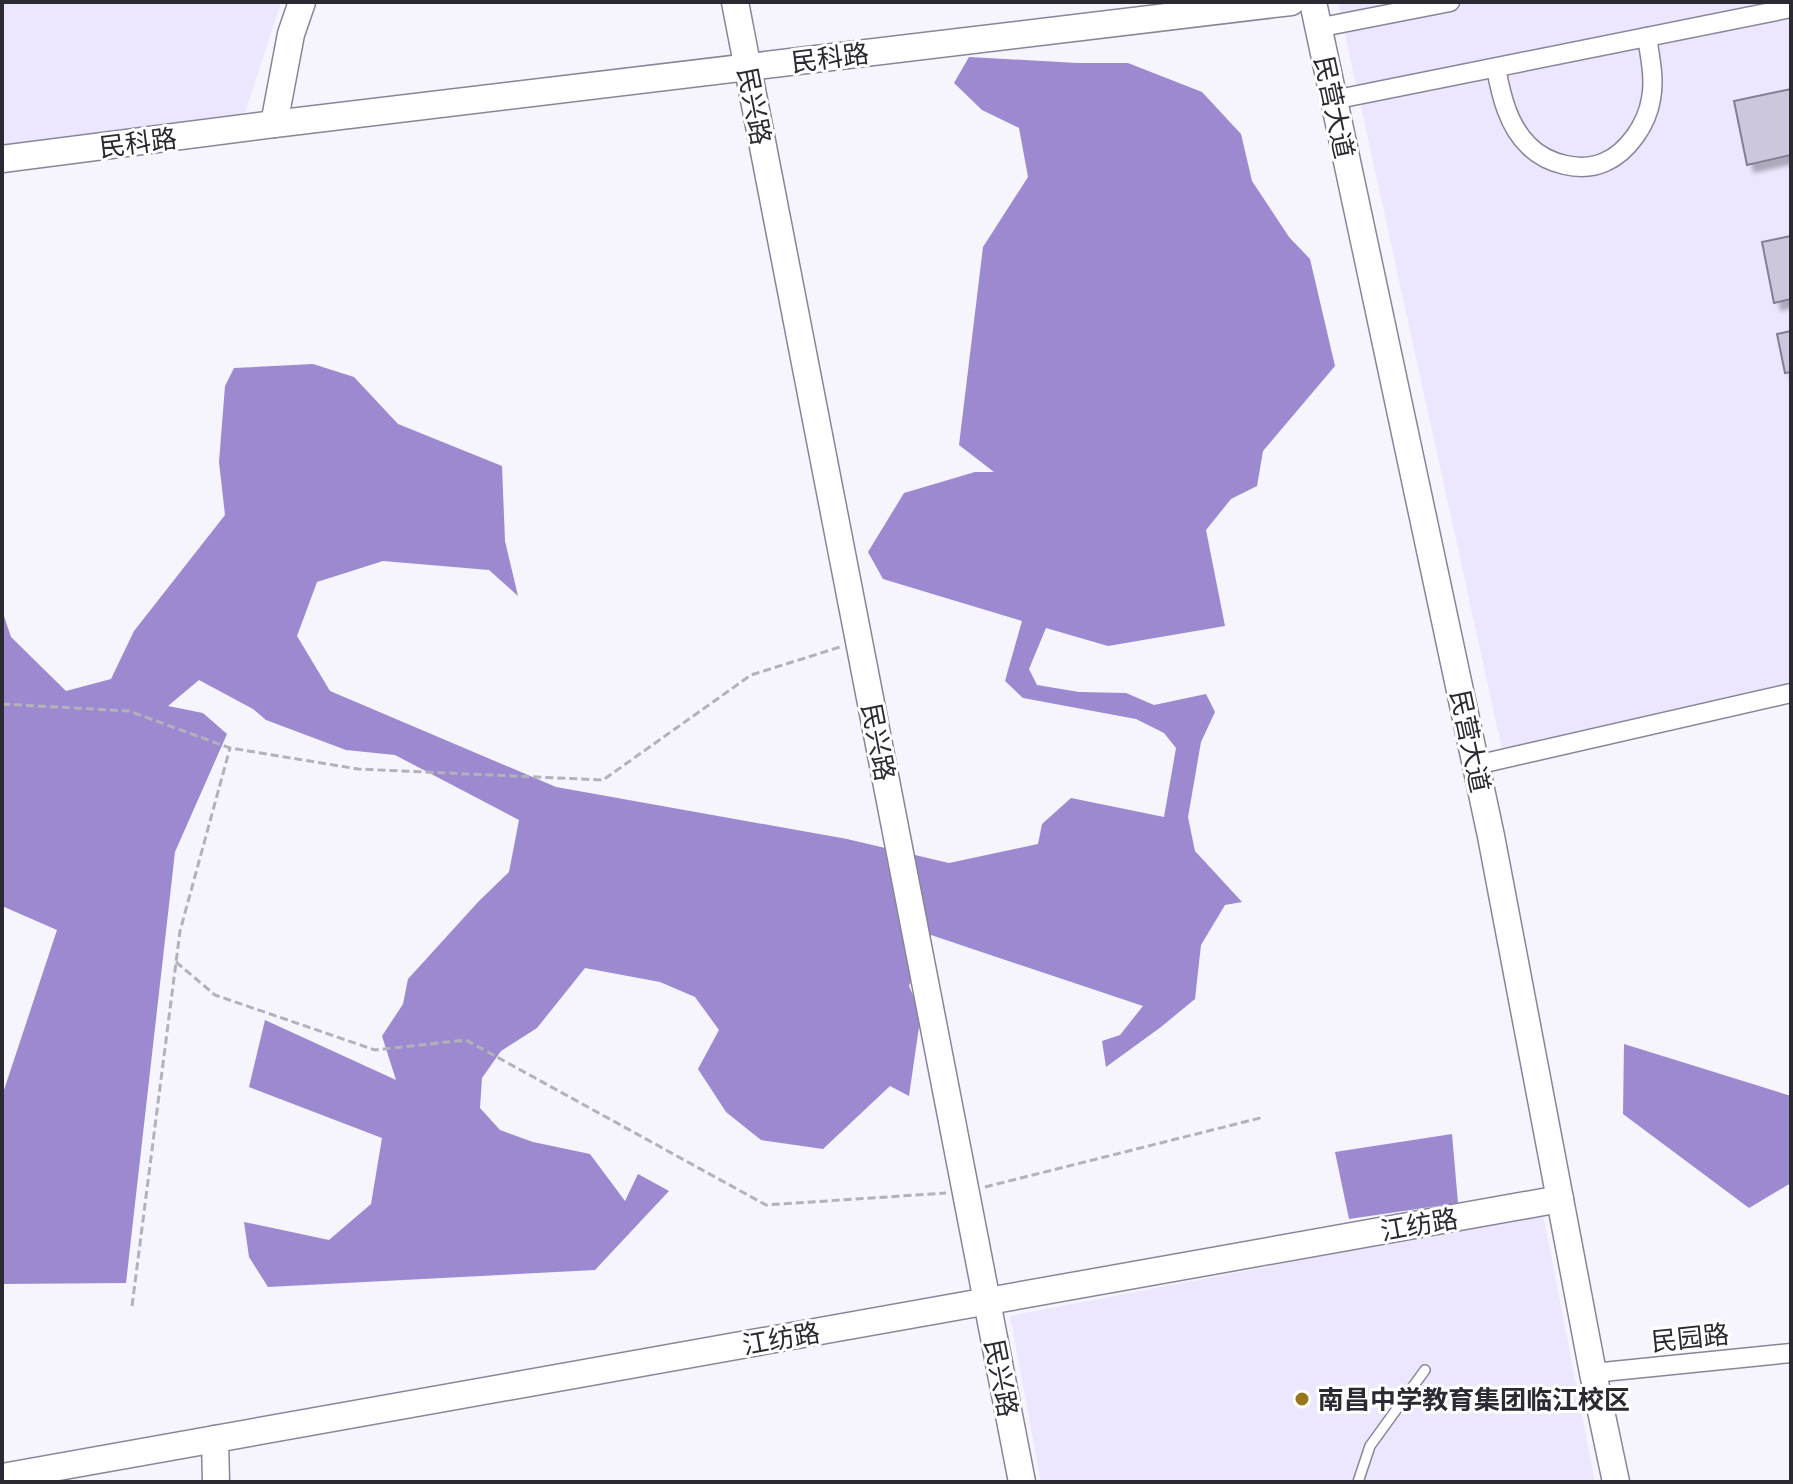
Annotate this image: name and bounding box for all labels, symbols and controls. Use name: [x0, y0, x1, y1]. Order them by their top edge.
street label: 民科路: [789, 35, 871, 79]
street label: 民营大道: [1308, 53, 1362, 161]
street label: 民兴路: [731, 64, 779, 148]
street label: 民科路: [97, 120, 179, 164]
street label: 民营大道: [1444, 687, 1498, 795]
street label: 民兴路: [855, 700, 903, 784]
street label: 江纺路: [1378, 1200, 1460, 1248]
street label: 江纺路: [740, 1314, 822, 1362]
street label: 民园路: [1649, 1316, 1731, 1358]
street label: 民兴路: [978, 1336, 1026, 1420]
place label: 南昌中学教育集团临江校区: [1318, 1382, 1630, 1416]
marker: 南昌中学教育集团临江校区: [1293, 1390, 1311, 1408]

